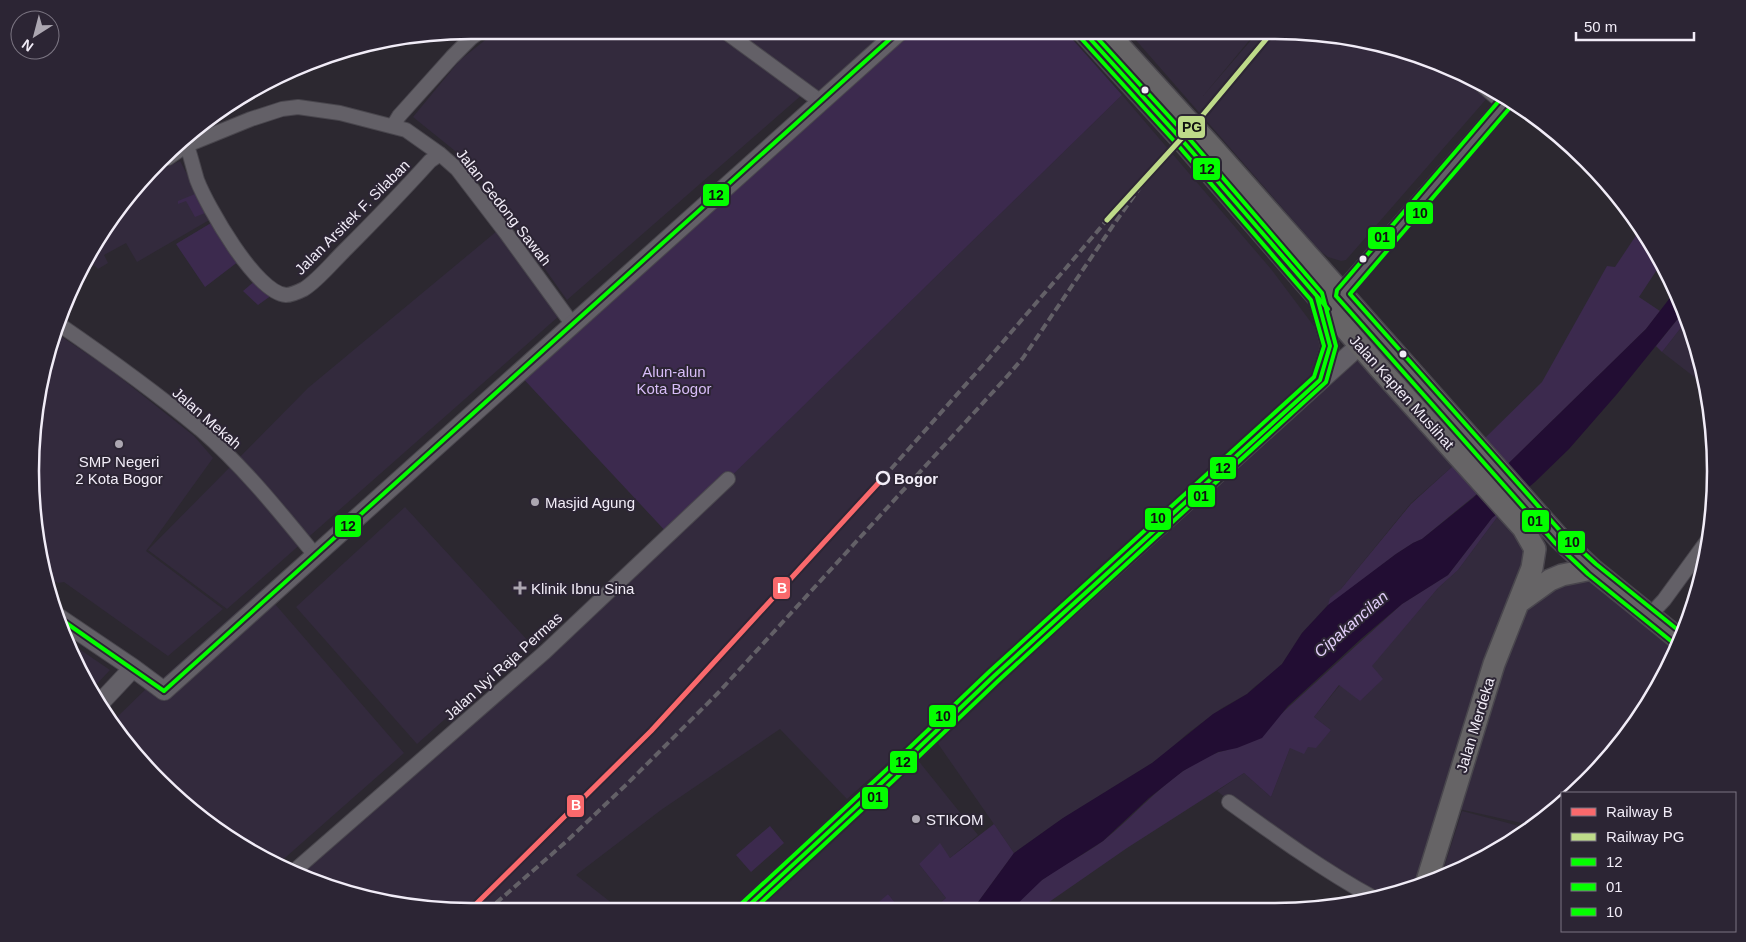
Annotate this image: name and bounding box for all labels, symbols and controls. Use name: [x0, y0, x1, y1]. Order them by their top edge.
north arrow: [10, 10, 60, 60]
scale bar: [1576, 10, 1694, 42]
text: 50 m: [1584, 18, 1617, 35]
text: N: [19, 36, 36, 55]
unlabelled marker: [1140, 85, 1150, 95]
line badge: PG: [1177, 115, 1206, 139]
text: PG: [1182, 119, 1202, 135]
street label: Jalan Gedong Sawah: [453, 145, 555, 269]
street label: Jalan Arsitek F. Silaban: [291, 156, 413, 278]
line badge: 12: [1192, 157, 1221, 181]
text: 12: [1199, 161, 1215, 177]
line badge: 12: [702, 183, 730, 207]
text: 12: [708, 187, 724, 203]
line badge: 10: [1405, 201, 1434, 225]
text: 10: [1412, 205, 1428, 221]
line badge: 01: [1367, 226, 1396, 250]
text: 01: [1374, 229, 1390, 245]
unlabelled marker: [1358, 254, 1368, 264]
street label: Jalan Kapten Muslihat: [1346, 331, 1458, 453]
unlabelled marker: [1398, 349, 1408, 359]
park label: Alun-alun Kota Bogor: [636, 363, 712, 397]
street label: Jalan Mekah: [169, 384, 245, 452]
marker: SMP Negeri 2 Kota Bogor: [113, 438, 125, 450]
place label: SMP Negeri 2 Kota Bogor: [75, 453, 163, 487]
line badge: 12: [1209, 456, 1237, 480]
text: 12: [1215, 460, 1231, 476]
place label: Bogor: [894, 470, 938, 487]
marker: Bogor: [876, 471, 890, 485]
line badge: 01: [1187, 484, 1216, 508]
text: 01: [1193, 488, 1209, 504]
place label: Masjid Agung: [545, 494, 635, 511]
marker: Masjid Agung: [529, 496, 541, 508]
line badge: 10: [1144, 507, 1172, 531]
line badge: 01: [1521, 509, 1550, 533]
text: 10: [1150, 510, 1166, 526]
text: 01: [1527, 513, 1543, 529]
line badge: 12: [334, 514, 362, 538]
text: 12: [340, 518, 356, 534]
line badge: 10: [1557, 530, 1586, 554]
text: 10: [1564, 534, 1580, 550]
line badge: B: [772, 576, 791, 600]
place label: Klinik Ibnu Sina: [531, 580, 635, 597]
text: B: [777, 580, 787, 596]
marker: Klinik Ibnu Sina: [513, 581, 527, 595]
water label: Cipakancilan: [1311, 587, 1391, 660]
street label: Jalan Nyi Raja Permas: [441, 609, 565, 723]
street label: Jalan Merdeka: [1452, 675, 1498, 775]
line badge: 10: [928, 704, 957, 728]
text: 10: [935, 708, 951, 724]
line badge: 12: [889, 750, 918, 774]
text: 12: [895, 754, 911, 770]
line badge: 01: [861, 786, 889, 810]
text: 01: [867, 789, 883, 805]
legend: [1561, 792, 1736, 932]
line badge: B: [566, 794, 585, 818]
text: B: [571, 797, 581, 813]
text: Railway B: [1606, 803, 1673, 820]
place label: STIKOM: [926, 811, 984, 828]
marker: STIKOM: [910, 813, 922, 825]
text: Railway PG: [1606, 828, 1684, 845]
text: 12: [1606, 853, 1623, 870]
text: 01: [1606, 878, 1623, 895]
text: 10: [1606, 903, 1623, 920]

